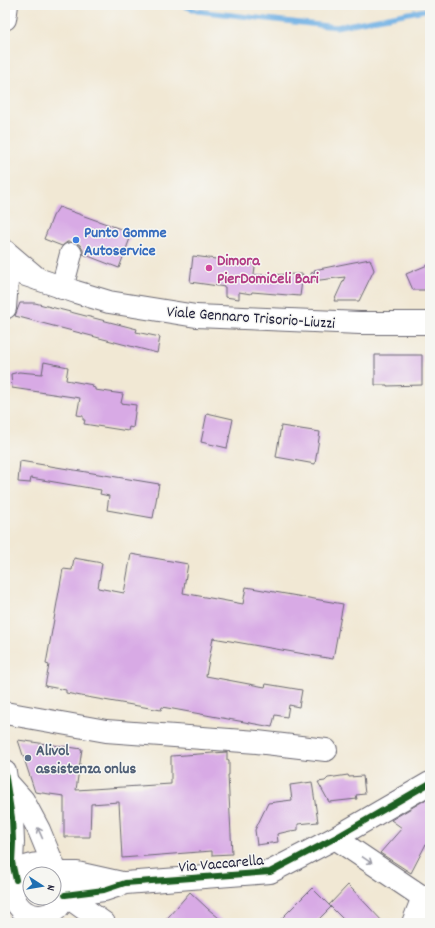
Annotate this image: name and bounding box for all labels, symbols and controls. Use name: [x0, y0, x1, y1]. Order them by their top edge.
place label: Punto Gomme Autoservice: [84, 222, 166, 263]
marker: Punto Gomme Autoservice: [71, 235, 81, 245]
place label: Dimora PierDomiCeli Bari: [217, 250, 319, 291]
marker: Dimora PierDomiCeli Bari: [204, 263, 214, 273]
street label: Viale Gennaro Trisorio-Liuzzi: [166, 301, 336, 336]
place label: Alivol assistenza onlus: [36, 740, 136, 781]
marker: Alivol assistenza onlus: [23, 753, 33, 763]
one-way arrow: [36, 828, 43, 840]
street label: Via Vaccarella: [178, 849, 265, 880]
one-way arrow: [362, 855, 373, 864]
north arrow: [22, 866, 62, 906]
text: N: [41, 883, 58, 893]

